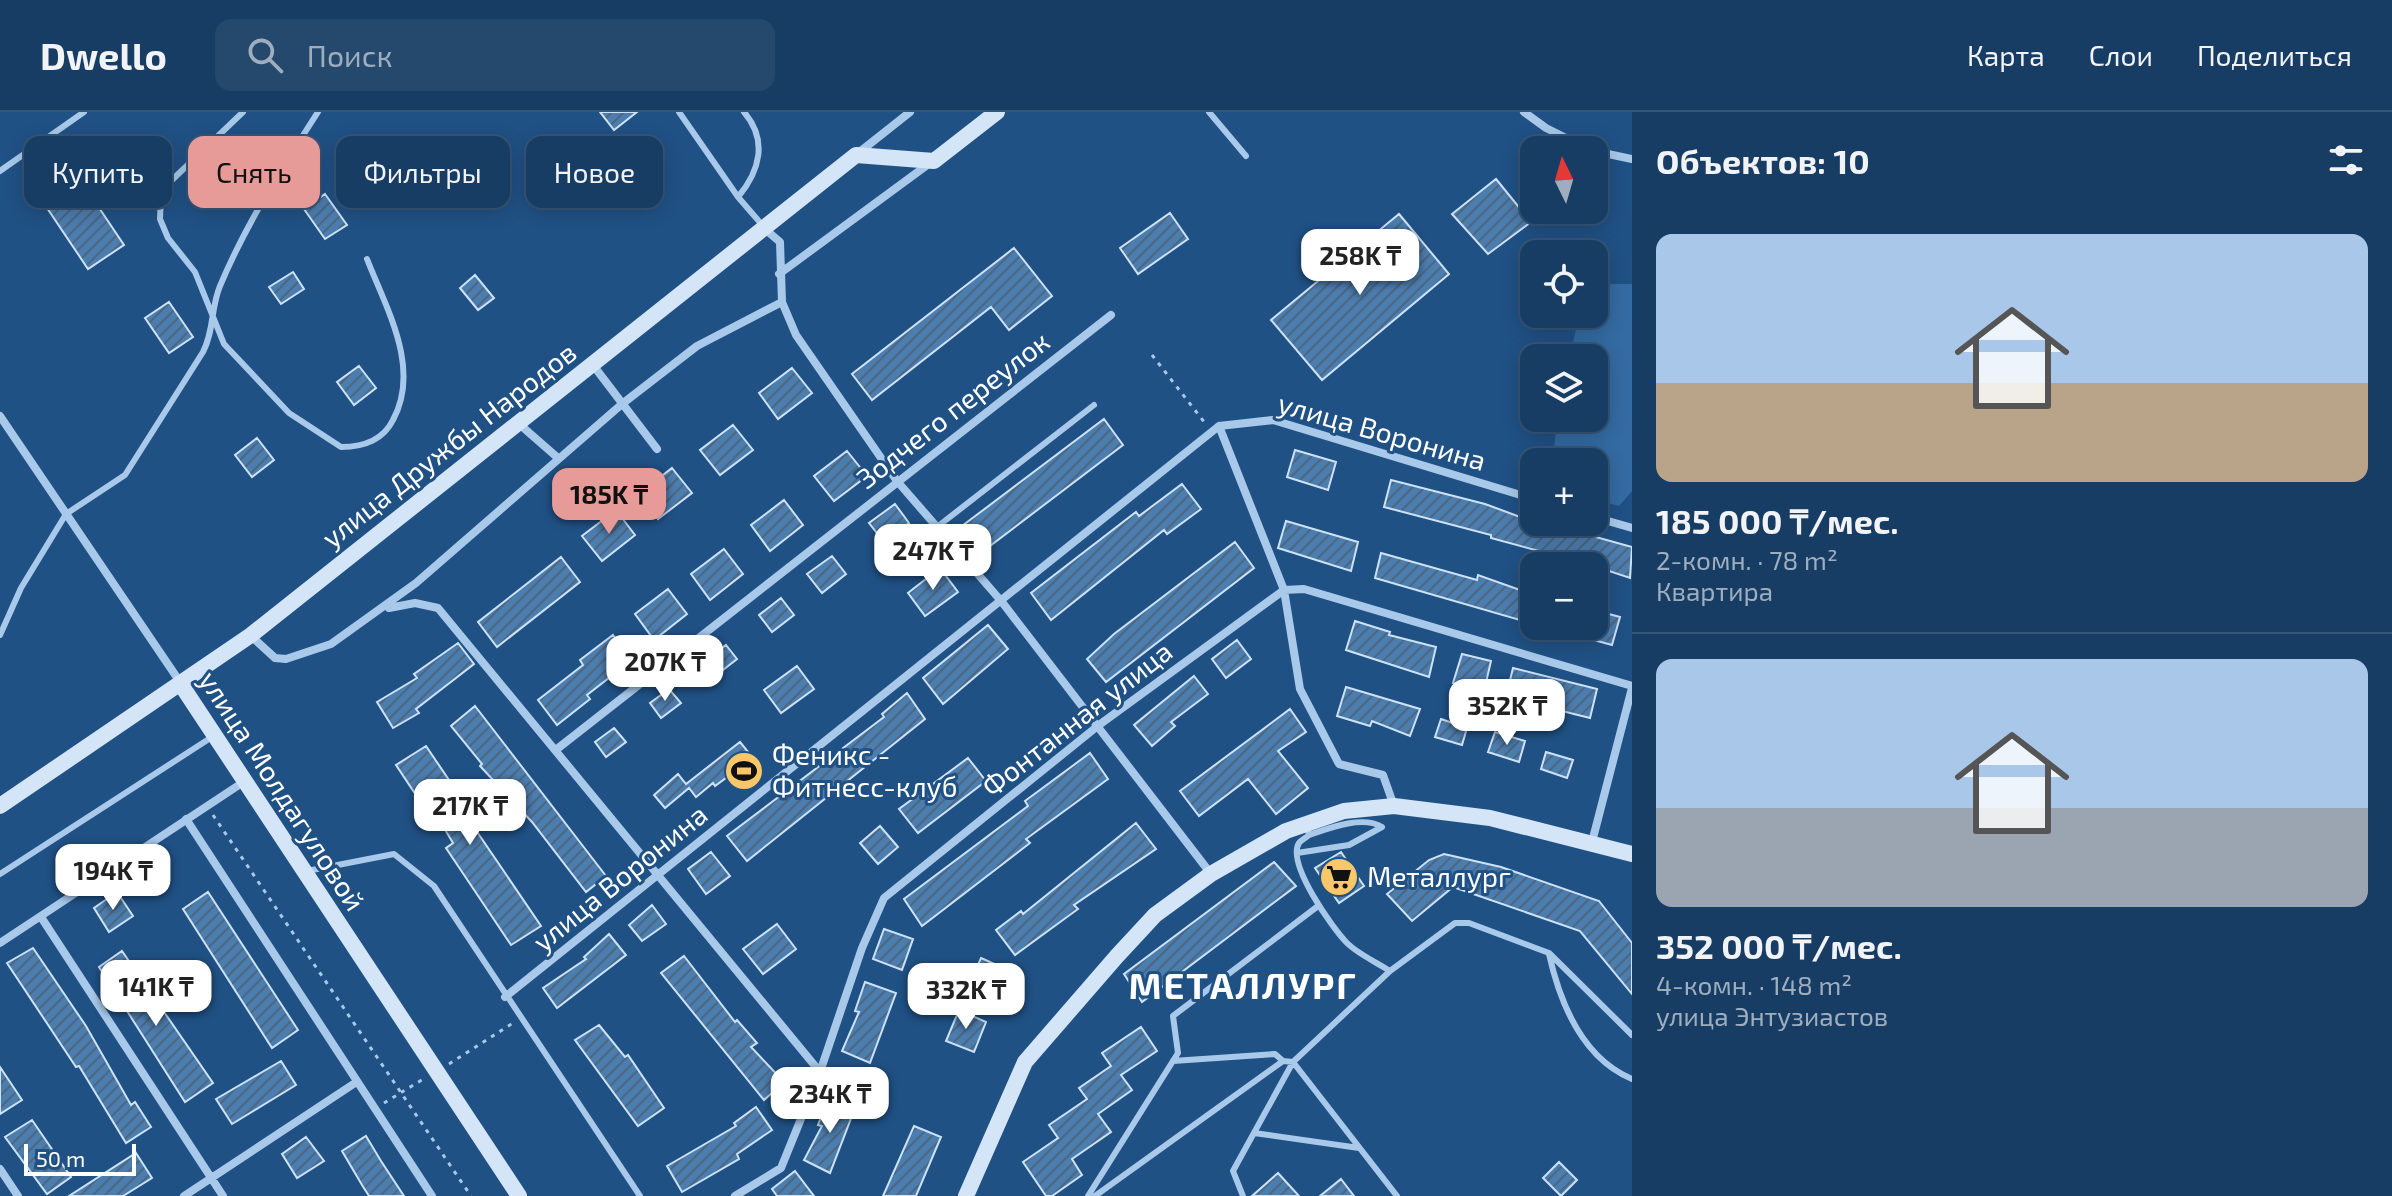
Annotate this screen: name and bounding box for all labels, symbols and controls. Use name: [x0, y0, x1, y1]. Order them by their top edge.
search box: [215, 19, 775, 91]
text: Dwello: [40, 32, 167, 78]
icon: search: [243, 33, 287, 77]
text: Поиск: [307, 37, 393, 73]
text: Карта: [1967, 38, 2045, 72]
text: Слои: [2089, 38, 2153, 72]
text: Поделиться: [2197, 38, 2352, 72]
chip: Купить: [24, 136, 172, 208]
chip: Снять: [188, 136, 320, 208]
chip: Фильтры: [336, 136, 510, 208]
chip: Новое: [526, 136, 663, 208]
north arrow: [1520, 136, 1608, 224]
map controls: [1520, 136, 1608, 640]
icon: filters: [2324, 138, 2368, 182]
text: Объектов: 10: [1656, 140, 1870, 181]
pin: 258K ₸: [1295, 229, 1425, 297]
text: 258K ₸: [1319, 239, 1401, 270]
button: locate: [1520, 240, 1608, 328]
icon: home: [1940, 286, 2084, 430]
street label: Зодчего переулок: [849, 323, 1056, 495]
street label: улица Дружбы Народов: [314, 334, 582, 554]
button: layers: [1520, 344, 1608, 432]
street label: улица Воронина: [1274, 385, 1490, 477]
button: +: [1520, 448, 1608, 536]
pin: 185K ₸: [544, 468, 674, 536]
text: 185K ₸: [570, 478, 648, 509]
text: 185 000 ₸/мес.: [1656, 500, 1899, 541]
pin: 247K ₸: [868, 524, 998, 592]
text: 247K ₸: [892, 534, 974, 565]
text: 2-комн. · 78 m²: [1656, 544, 1838, 575]
button: −: [1520, 552, 1608, 640]
text: Квартира: [1656, 575, 1773, 606]
street label: Фонтанная улица: [974, 633, 1178, 803]
pin: 207K ₸: [600, 635, 730, 703]
text: 207K ₸: [624, 645, 706, 676]
street label: улица Молдагуловой: [193, 664, 373, 917]
pin: 352K ₸: [1442, 679, 1572, 747]
text: 352K ₸: [1467, 689, 1547, 720]
icon: home: [1940, 711, 2084, 855]
place label: Феникс - Фитнесс-клуб: [772, 737, 958, 803]
sports icon: Феникс - Фитнесс-клуб: [723, 750, 765, 792]
pin: 217K ₸: [405, 779, 535, 847]
text: 217K ₸: [432, 789, 508, 820]
street label: улица Воронина: [525, 796, 713, 958]
pin: 194K ₸: [48, 844, 178, 912]
text: 194K ₸: [73, 854, 153, 885]
supermarket icon: Металлург: [1318, 856, 1360, 898]
place label: Металлург: [1367, 859, 1511, 893]
text: 352 000 ₸/мес.: [1656, 925, 1902, 966]
pin: 141K ₸: [91, 960, 221, 1028]
pin: 332K ₸: [901, 963, 1031, 1031]
district label: МЕТАЛЛУРГ: [1128, 963, 1358, 1006]
text: 4-комн. · 148 m²: [1656, 969, 1852, 1000]
text: 141K ₸: [118, 970, 194, 1001]
text: 332K ₸: [926, 973, 1006, 1004]
text: улица Энтузиастов: [1656, 1000, 1888, 1031]
pin: 234K ₸: [765, 1067, 895, 1135]
text: 234K ₸: [789, 1077, 871, 1108]
scale bar: [24, 1140, 136, 1176]
text: 50 m: [36, 1145, 85, 1171]

